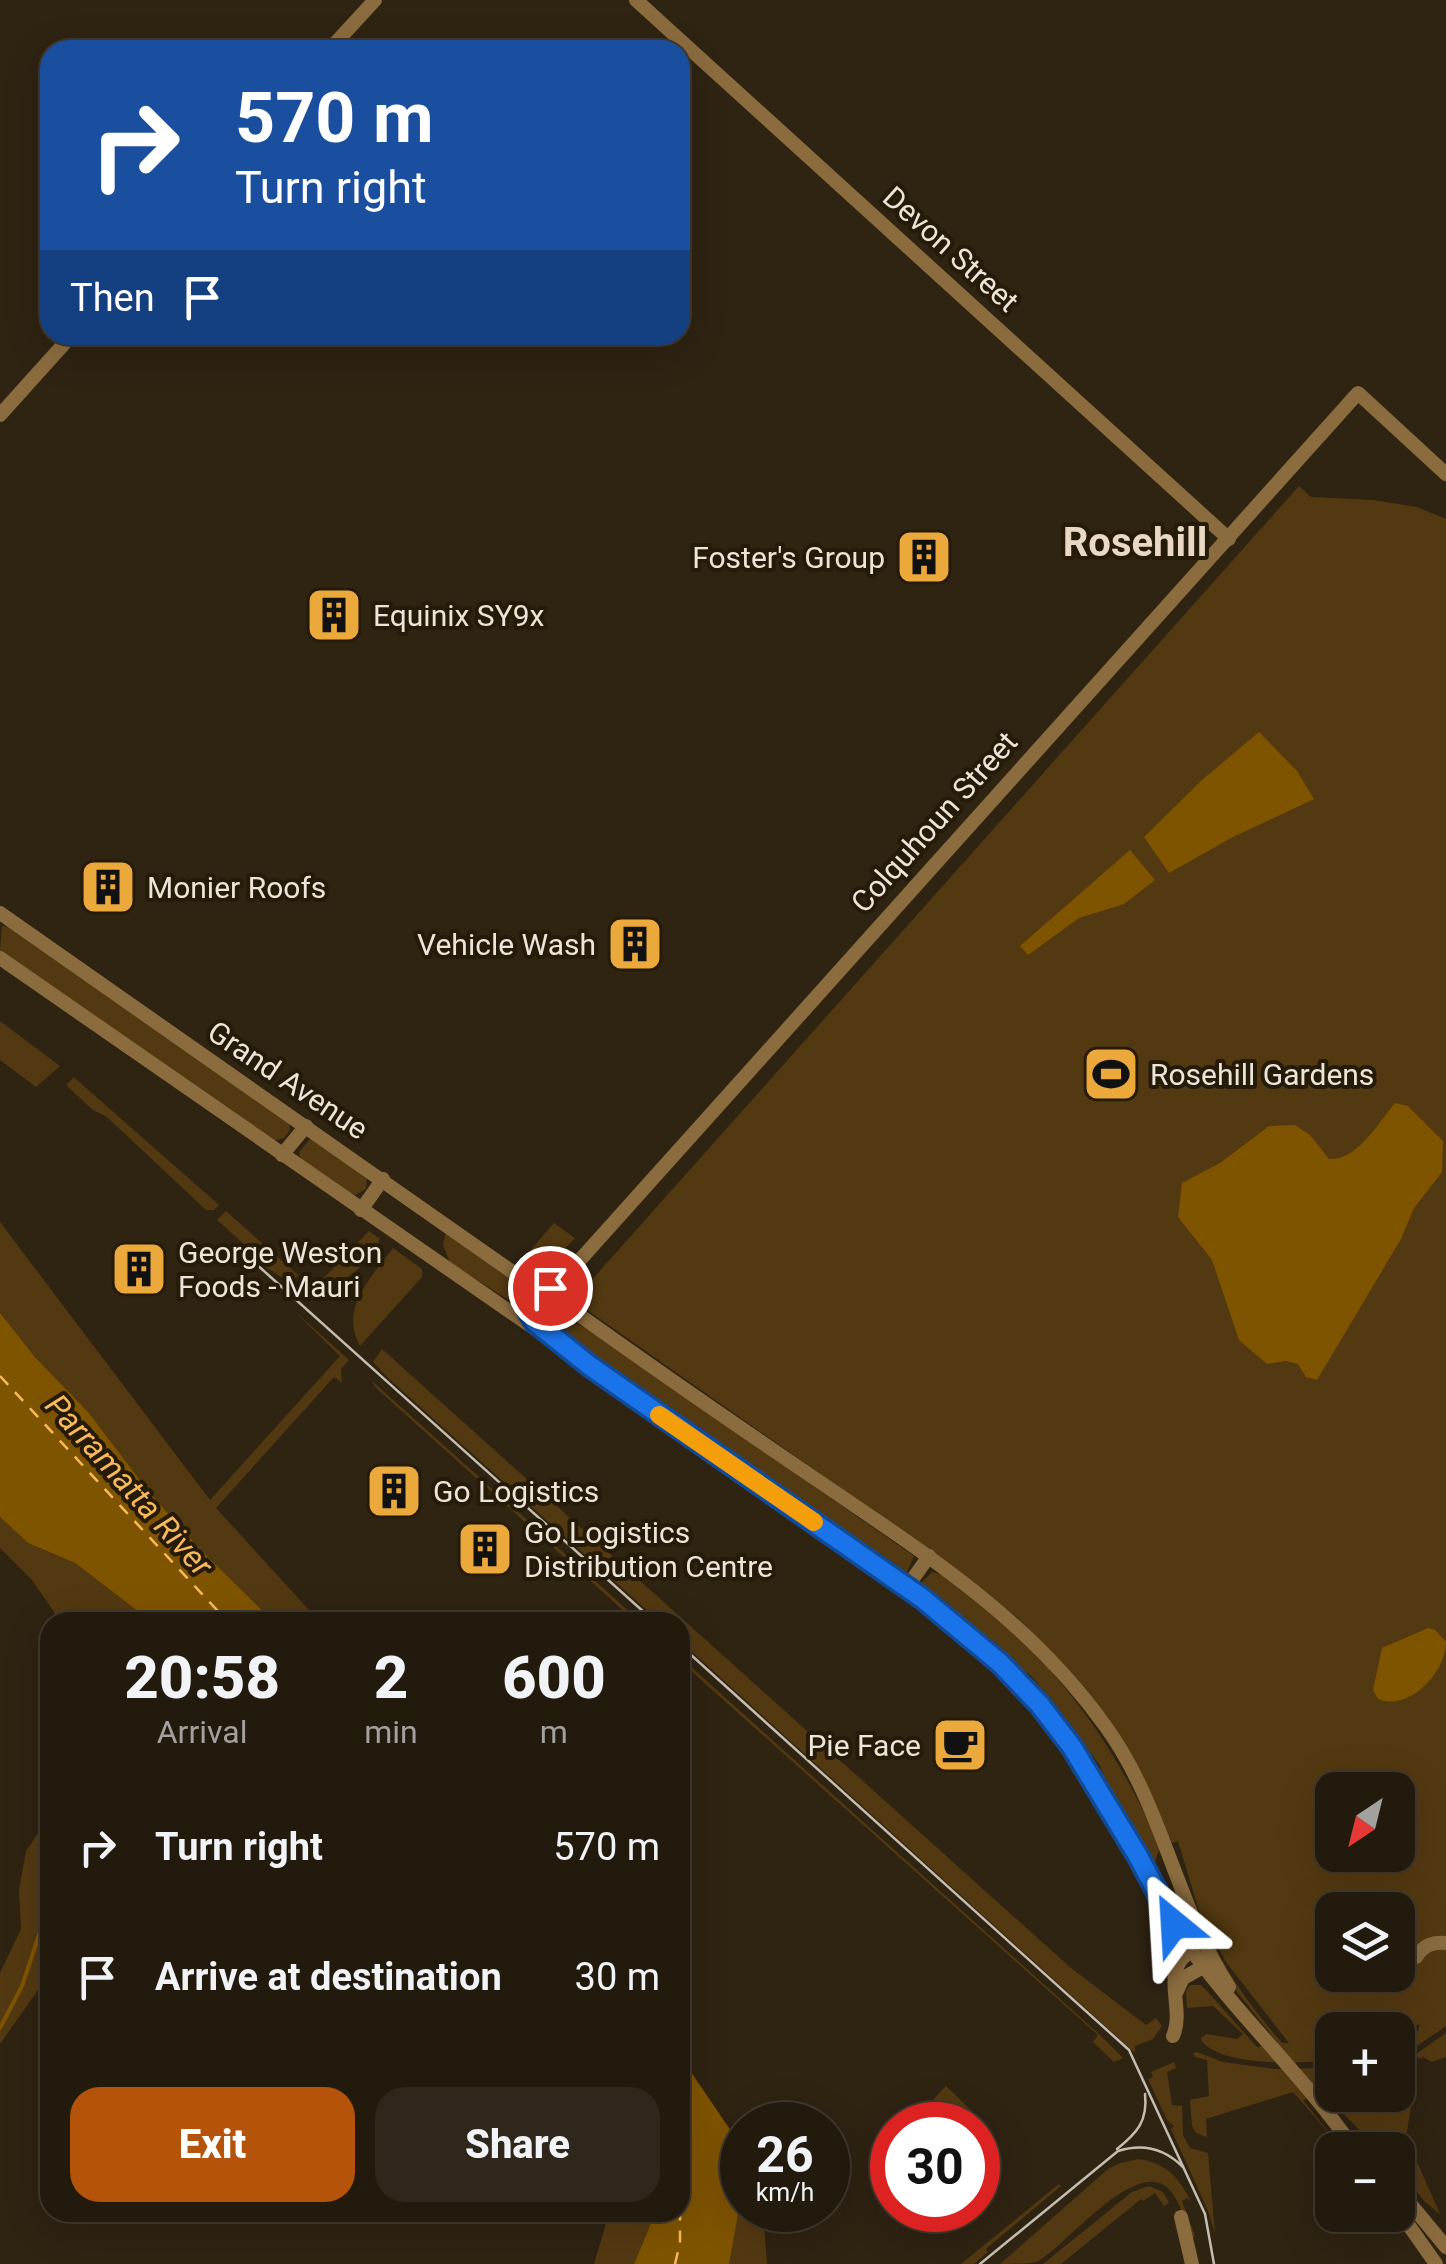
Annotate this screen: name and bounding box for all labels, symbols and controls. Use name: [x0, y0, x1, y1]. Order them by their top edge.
text: 570 m: [235, 77, 434, 159]
icon: right: [70, 80, 200, 210]
text: Turn right: [235, 161, 427, 214]
street label: Devon Street: [876, 179, 1026, 319]
icon: arrive: [175, 270, 230, 325]
text: Then: [70, 276, 155, 320]
district label: Rosehill: [1063, 519, 1207, 566]
building icon: Foster's Group: [894, 527, 954, 587]
place label: Foster's Group: [692, 540, 885, 575]
building icon: Equinix SY9x: [304, 585, 364, 645]
place label: Equinix SY9x: [373, 598, 545, 633]
street label: Colquhoun Street: [844, 725, 1024, 919]
building icon: Monier Roofs: [78, 857, 138, 917]
place label: Monier Roofs: [147, 870, 326, 905]
building icon: Vehicle Wash: [605, 914, 665, 974]
place label: Vehicle Wash: [417, 927, 596, 962]
street label: Grand Avenue: [201, 1014, 375, 1146]
sports icon: Rosehill Gardens: [1081, 1044, 1141, 1104]
place label: Rosehill Gardens: [1150, 1057, 1374, 1092]
place label: George Weston Foods - Mauri: [178, 1235, 382, 1304]
building icon: George Weston Foods - Mauri: [109, 1239, 169, 1299]
pin: [508, 1246, 593, 1331]
icon: arrive: [523, 1261, 578, 1316]
water label: Parramatta River: [38, 1386, 221, 1585]
building icon: Go Logistics: [364, 1461, 424, 1521]
place label: Go Logistics: [433, 1474, 599, 1509]
place label: Go Logistics Distribution Centre: [524, 1515, 773, 1584]
building icon: Go Logistics Distribution Centre: [455, 1519, 515, 1579]
text: 20:58: [124, 1642, 280, 1713]
text: 2: [374, 1642, 408, 1713]
text: 600: [502, 1642, 606, 1713]
text: Arrival: [157, 1713, 248, 1751]
text: min: [364, 1713, 418, 1751]
text: m: [540, 1713, 568, 1751]
cafe icon: Pie Face: [930, 1715, 990, 1775]
place label: Pie Face: [807, 1728, 921, 1763]
north arrow: [1315, 1772, 1415, 1872]
map controls: [1315, 1772, 1415, 2232]
icon: right: [70, 1820, 125, 1875]
text: Turn right: [155, 1825, 323, 1869]
text: 570 m: [553, 1825, 660, 1869]
position arrow: [1122, 1872, 1226, 1976]
button: layers: [1315, 1892, 1415, 1992]
icon: arrive: [70, 1950, 125, 2005]
text: Arrive at destination: [155, 1955, 502, 1999]
text: 30 m: [575, 1955, 660, 1999]
button: +: [1315, 2012, 1415, 2112]
button: Exit: [70, 2087, 355, 2202]
button: Share: [375, 2087, 660, 2202]
speed limit sign: 30: [870, 2102, 1000, 2232]
text: 26: [756, 2126, 814, 2184]
button: −: [1315, 2132, 1415, 2232]
text: km/h: [756, 2178, 814, 2207]

